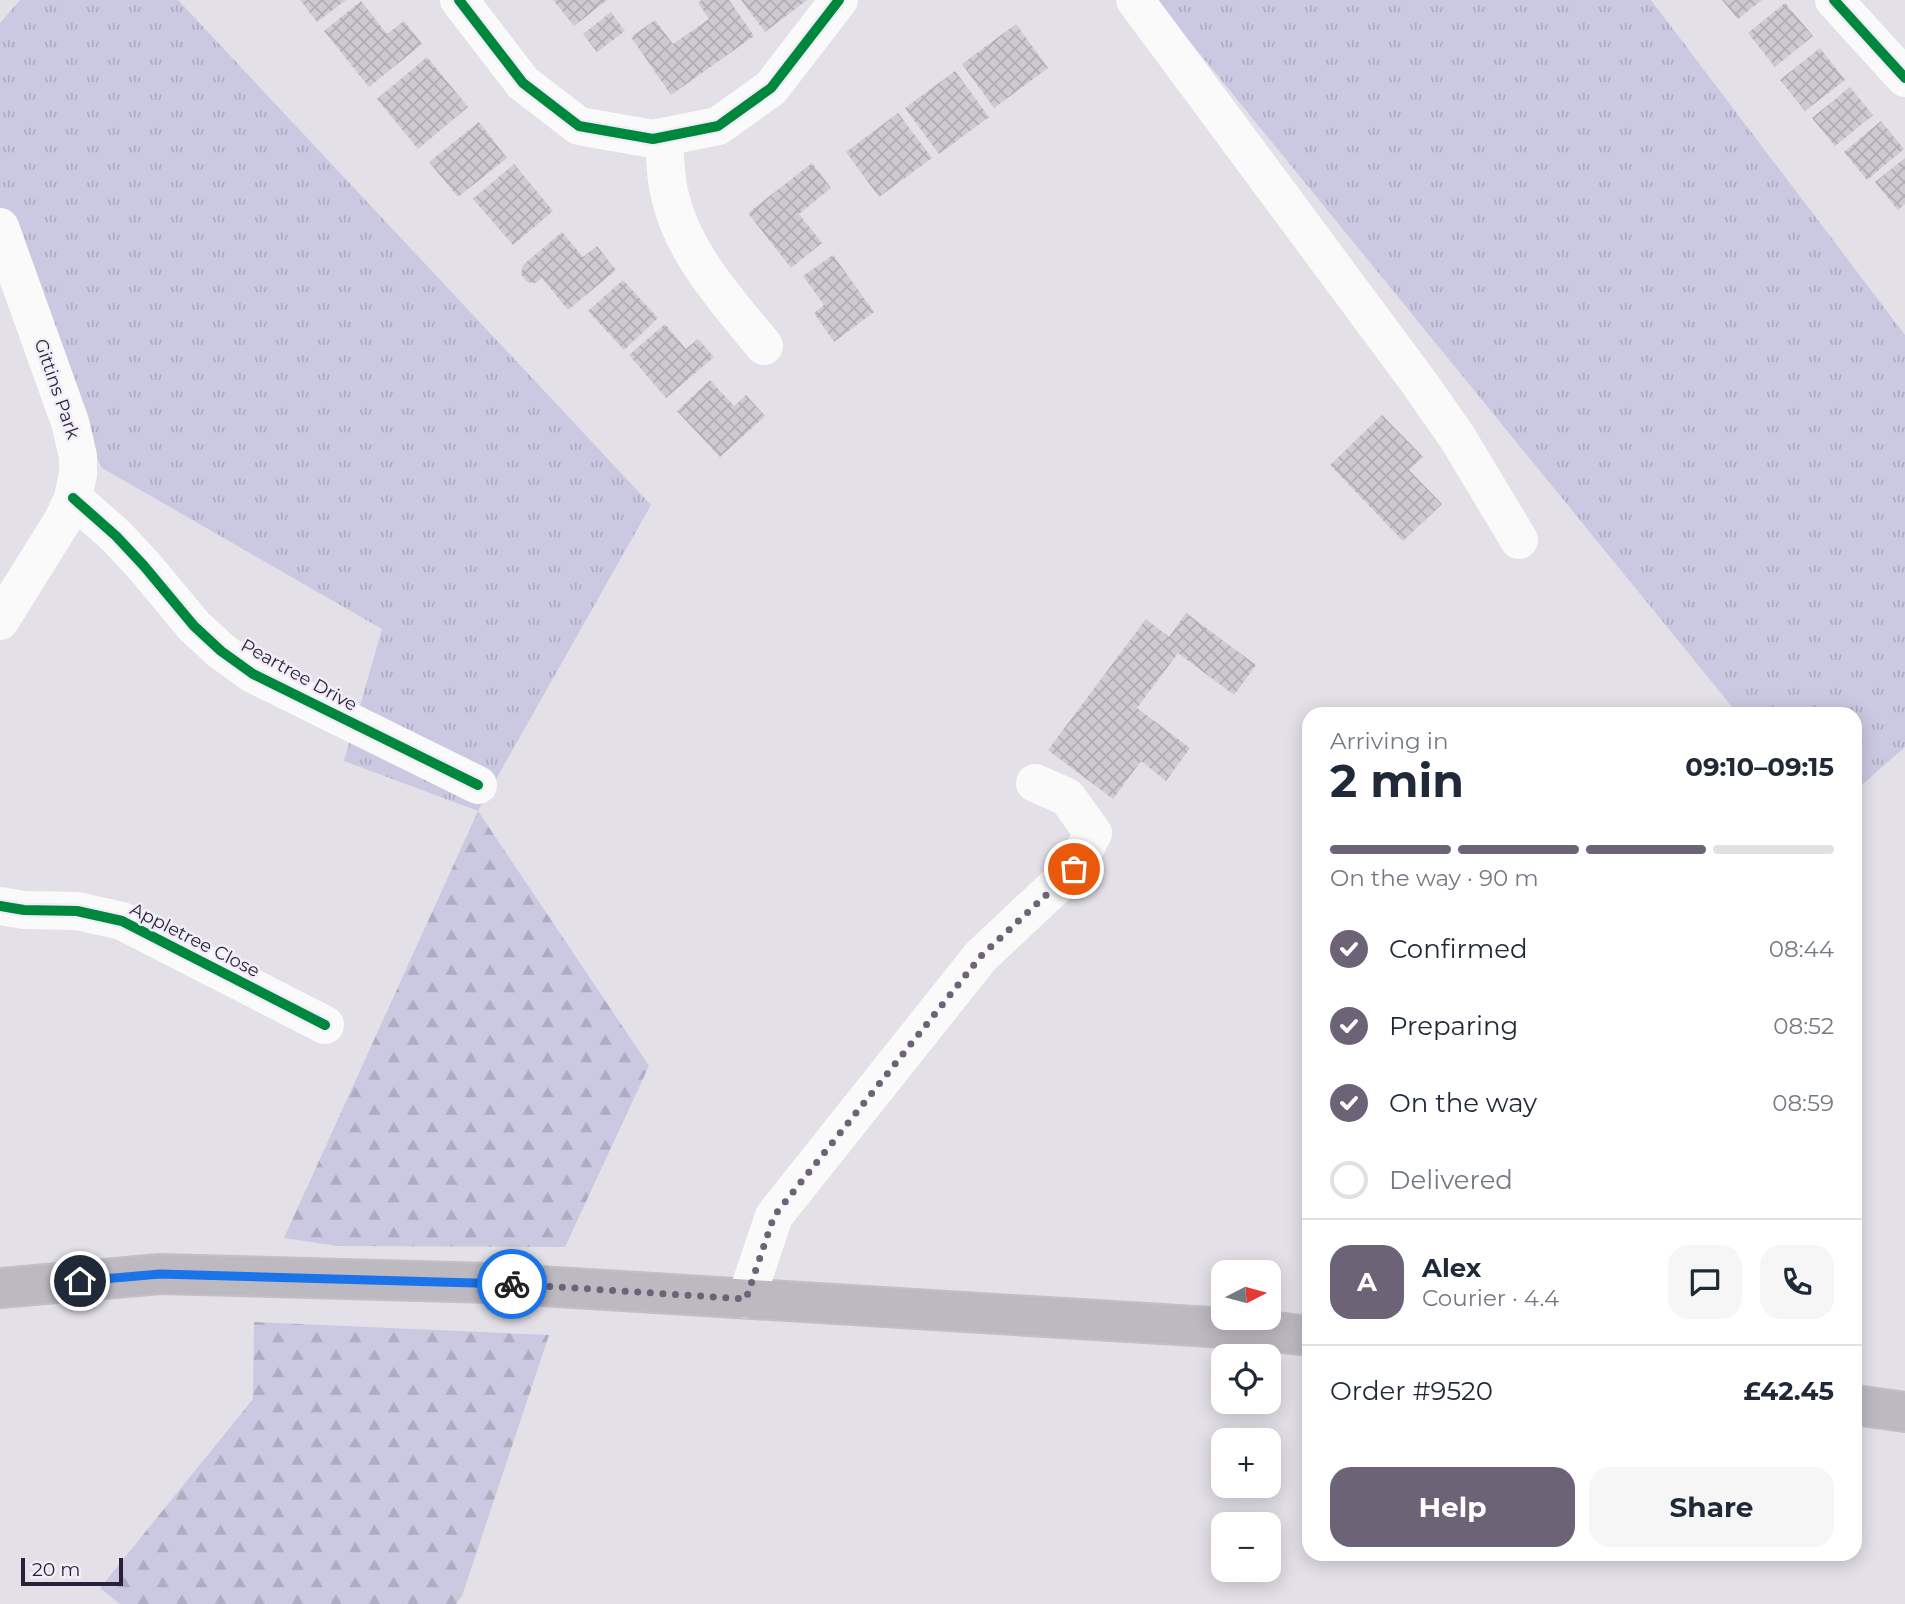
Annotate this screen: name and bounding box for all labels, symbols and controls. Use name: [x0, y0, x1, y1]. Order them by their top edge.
street label: Gittins Park: [30, 336, 85, 442]
street label: Peartree Drive: [237, 634, 361, 716]
text: Arriving in: [1330, 727, 1449, 755]
text: 09:10–09:15: [1685, 751, 1834, 783]
text: 2 min: [1330, 752, 1464, 809]
pin: [1044, 839, 1104, 899]
icon: bag: [1055, 850, 1093, 888]
text: On the way · 90 m: [1330, 864, 1539, 892]
street label: Appletree Close: [127, 898, 264, 982]
icon: check: [1330, 930, 1368, 968]
text: Confirmed: [1389, 933, 1528, 965]
text: 08:44: [1769, 935, 1834, 963]
icon: check: [1330, 1007, 1368, 1045]
text: Preparing: [1389, 1010, 1518, 1042]
text: 08:52: [1773, 1012, 1834, 1040]
icon: check: [1330, 1084, 1368, 1122]
text: On the way: [1389, 1087, 1537, 1119]
text: 08:59: [1772, 1089, 1834, 1117]
text: Delivered: [1389, 1164, 1513, 1196]
button: chat: [1668, 1245, 1742, 1319]
button: phone: [1760, 1245, 1834, 1319]
courier: [477, 1249, 547, 1319]
pin: [50, 1251, 110, 1311]
text: Alex: [1422, 1252, 1481, 1284]
north arrow: [1211, 1260, 1281, 1330]
map controls: [1211, 1260, 1281, 1582]
icon: home: [61, 1262, 99, 1300]
icon: bike: [493, 1265, 531, 1303]
text: A: [1357, 1266, 1377, 1298]
text: Courier · 4.4: [1422, 1284, 1559, 1312]
button: locate: [1211, 1344, 1281, 1414]
text: Order #9520: [1330, 1375, 1493, 1407]
text: £42.45: [1744, 1375, 1834, 1407]
button: +: [1211, 1428, 1281, 1498]
button: Help: [1330, 1467, 1575, 1547]
button: Share: [1589, 1467, 1834, 1547]
button: −: [1211, 1512, 1281, 1582]
scale bar: [21, 1555, 122, 1587]
text: 20 m: [32, 1558, 80, 1581]

